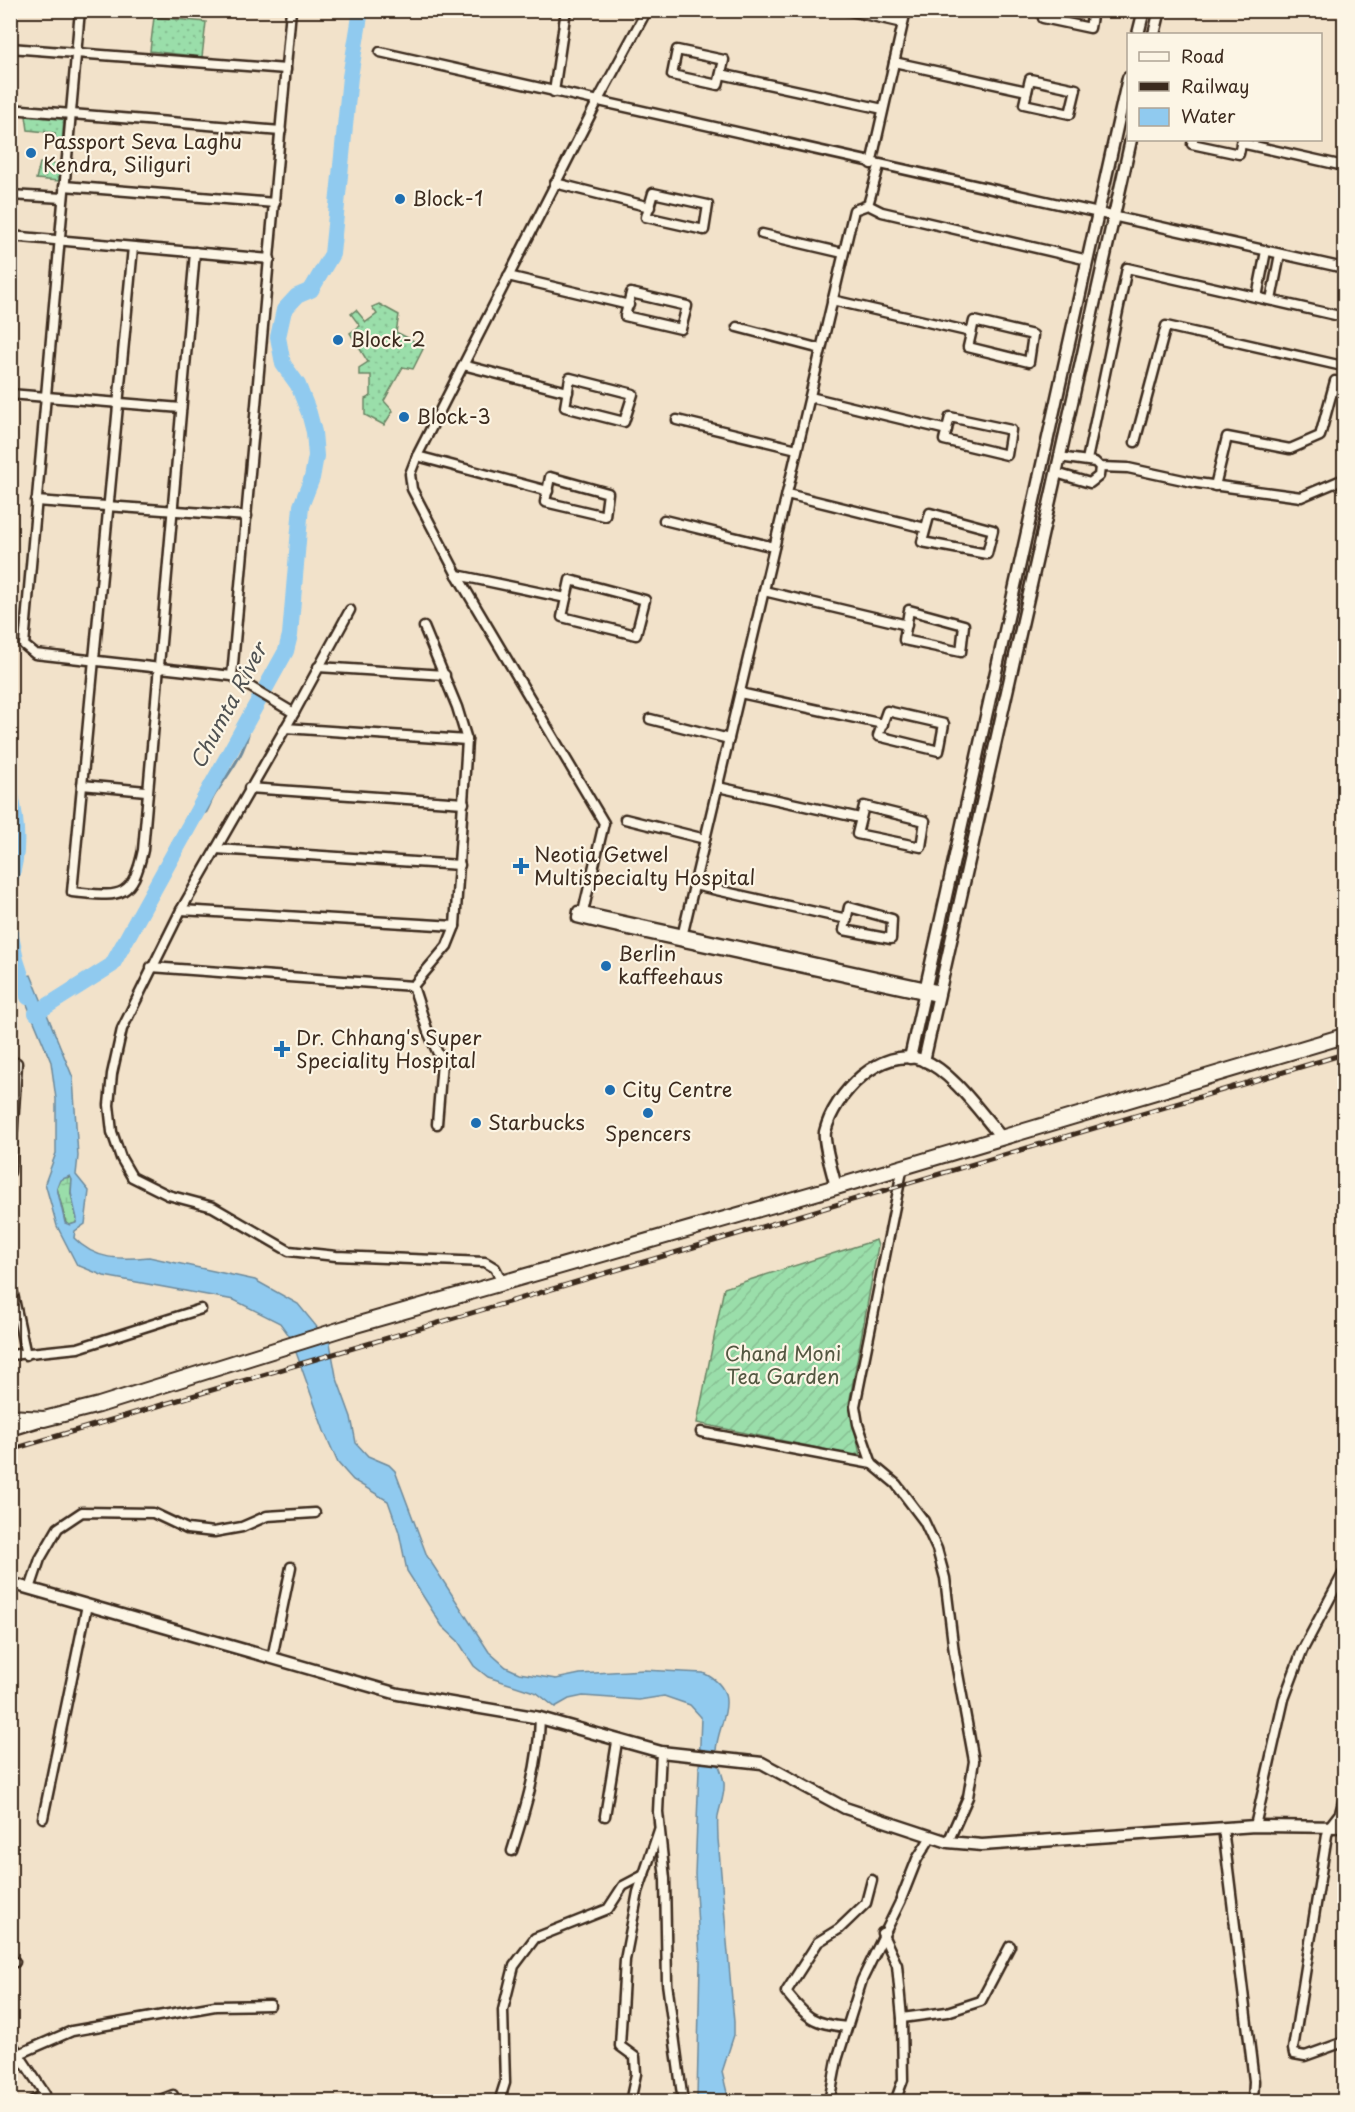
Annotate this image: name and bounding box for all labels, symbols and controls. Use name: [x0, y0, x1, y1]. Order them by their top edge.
legend: [1127, 33, 1322, 141]
text: Road: [1181, 42, 1225, 69]
text: Railway: [1181, 72, 1249, 99]
text: Water: [1181, 102, 1236, 129]
place label: Passport Seva Laghu Kendra, Siliguri: [43, 126, 242, 179]
marker: Passport Seva Laghu Kendra, Siliguri: [24, 146, 38, 160]
place label: Block-1: [412, 183, 483, 213]
marker: Block-1: [393, 192, 407, 206]
place label: Block-2: [350, 324, 426, 354]
marker: Block-2: [331, 333, 345, 347]
place label: Block-3: [416, 401, 491, 431]
marker: Block-3: [397, 410, 411, 424]
water label: Chumta River: [181, 634, 275, 773]
place label: Neotia Getwel Multispecialty Hospital: [534, 839, 755, 892]
marker: Neotia Getwel Multispecialty Hospital: [512, 857, 530, 875]
place label: Berlin kaffeehaus: [618, 938, 723, 991]
marker: Berlin kaffeehaus: [599, 959, 613, 973]
place label: Dr. Chhang's Super Speciality Hospital: [296, 1022, 482, 1075]
marker: Dr. Chhang's Super Speciality Hospital: [273, 1040, 291, 1058]
place label: City Centre: [622, 1074, 732, 1104]
marker: City Centre: [603, 1083, 617, 1097]
marker: Spencers: [641, 1106, 655, 1120]
place label: Starbucks: [488, 1107, 585, 1137]
marker: Starbucks: [469, 1116, 483, 1130]
place label: Spencers: [605, 1118, 691, 1148]
park label: Chand Moni Tea Garden: [725, 1338, 841, 1391]

